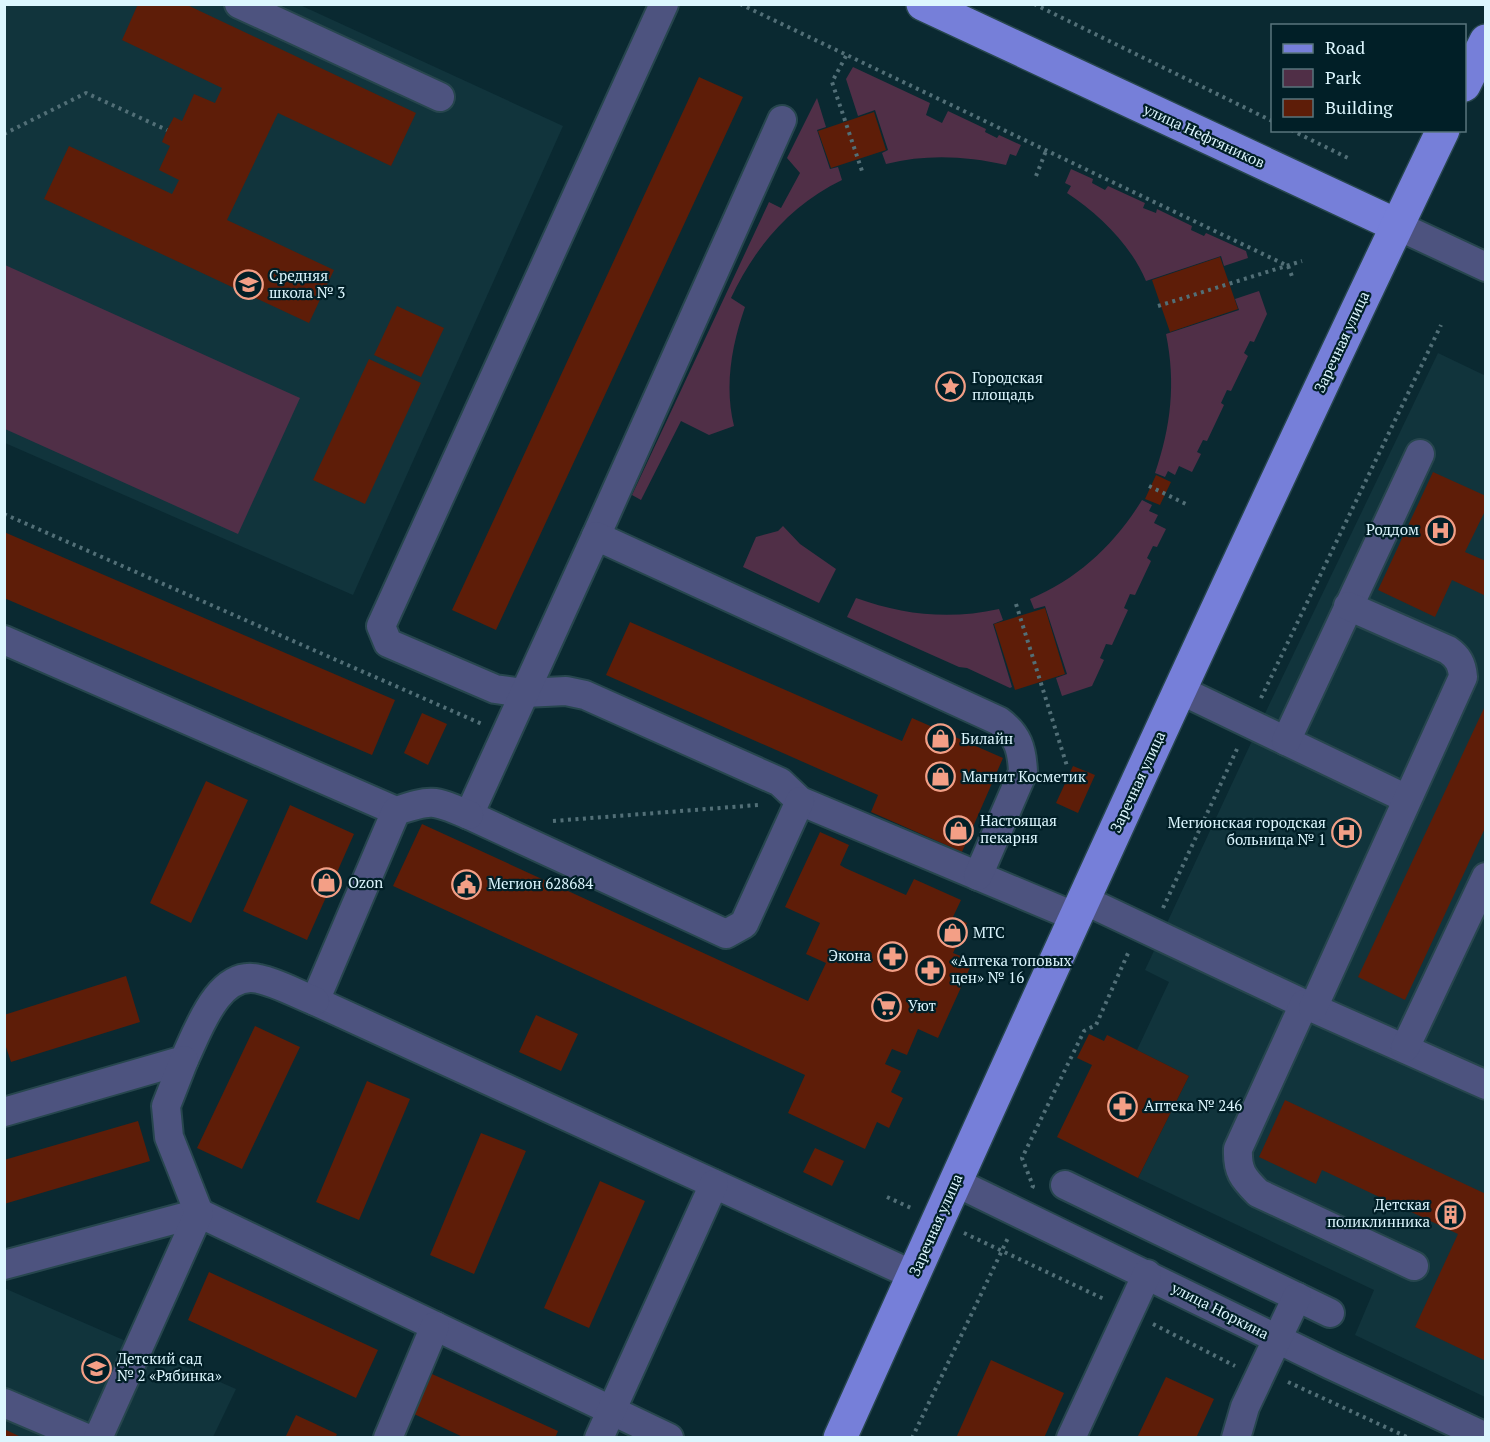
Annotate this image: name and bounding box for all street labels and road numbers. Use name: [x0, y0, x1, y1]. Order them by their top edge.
street label: улица Нефтяников: [1140, 98, 1268, 172]
street label: Заречная улица: [1309, 287, 1374, 396]
street label: Заречная улица: [1105, 727, 1170, 836]
street label: Заречная улица: [904, 1170, 967, 1279]
street label: улица Норкина: [1167, 1277, 1273, 1343]

